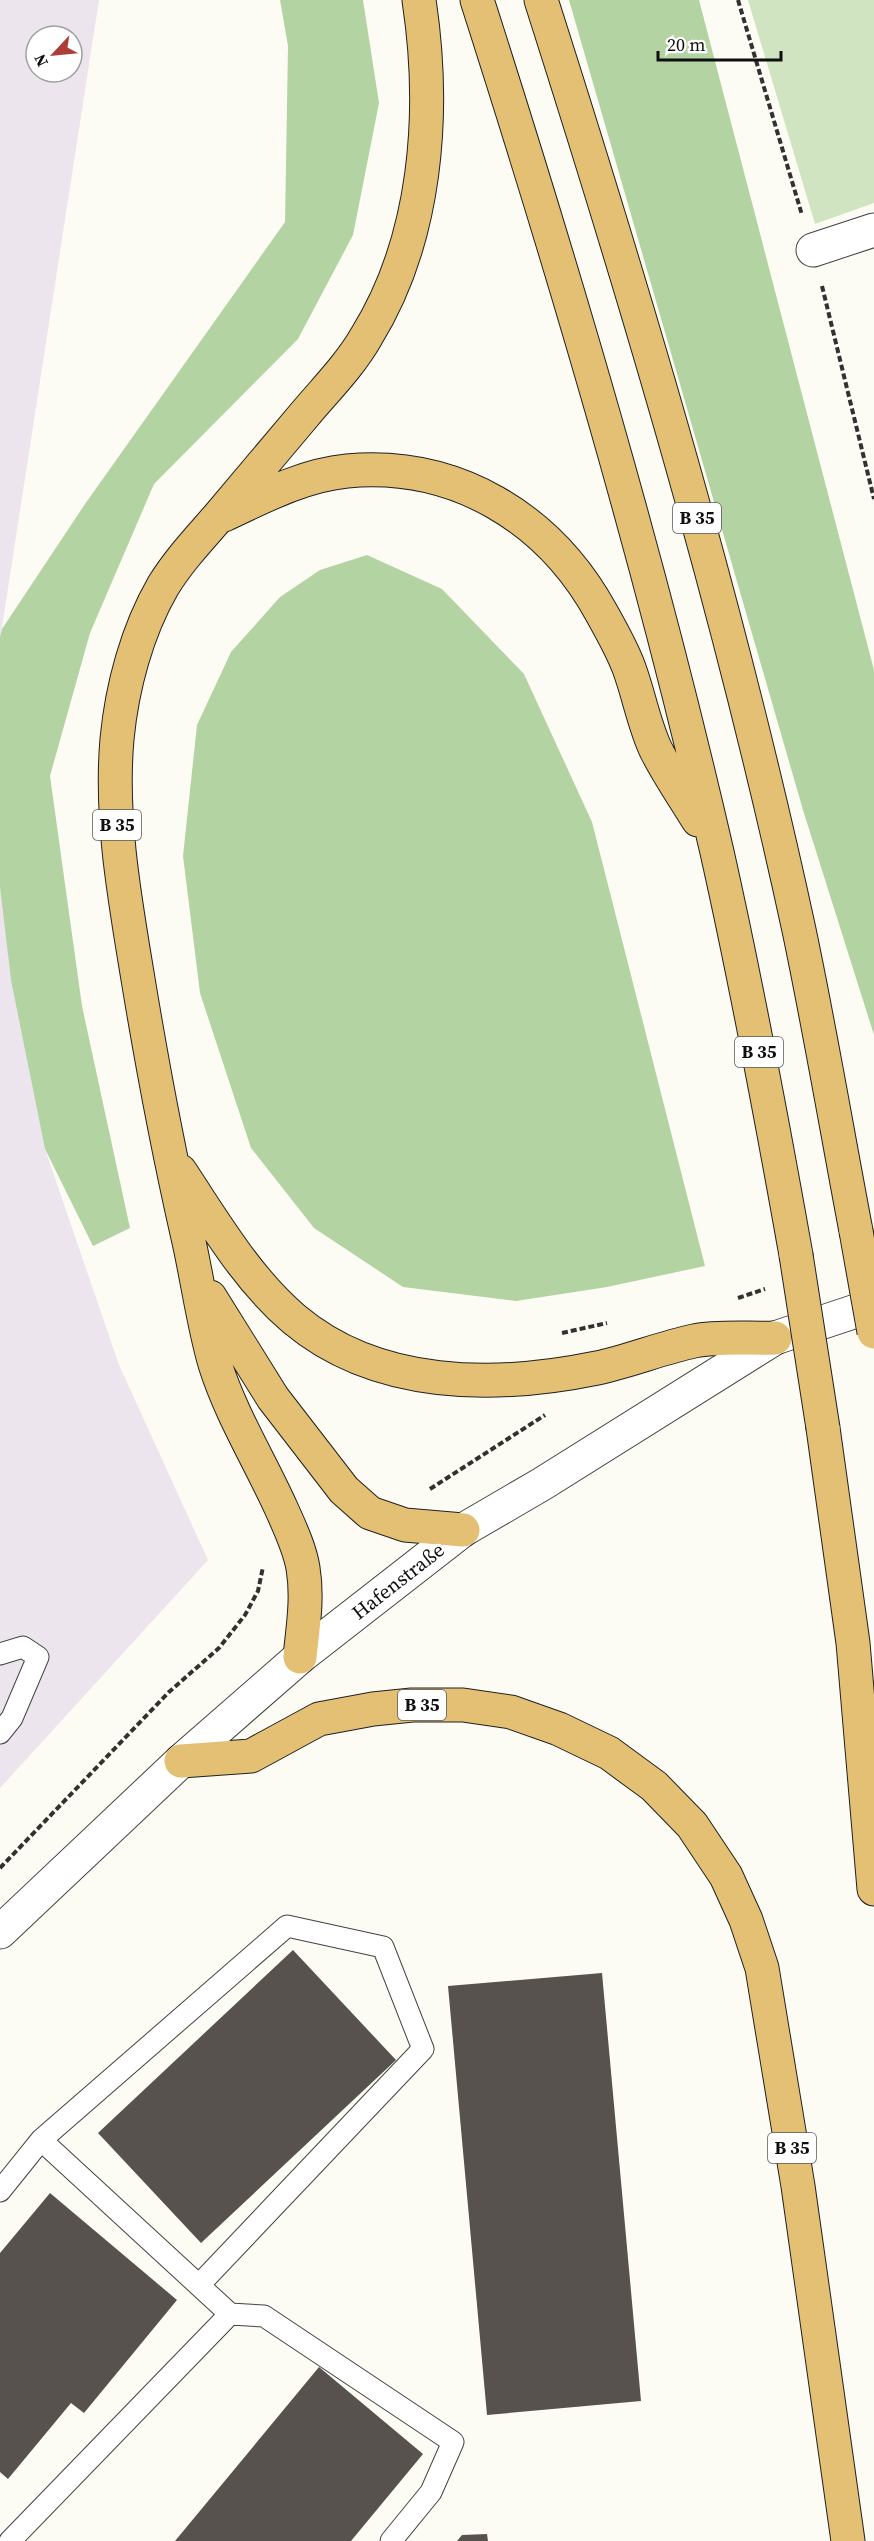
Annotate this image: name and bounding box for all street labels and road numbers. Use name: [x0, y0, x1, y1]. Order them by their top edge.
road number: B 35: [673, 503, 721, 533]
road number: B 35: [93, 810, 141, 840]
road number: B 35: [735, 1037, 783, 1067]
street label: Hafenstraße: [346, 1536, 450, 1626]
road number: B 35: [398, 1690, 446, 1720]
road number: B 35: [768, 2133, 816, 2163]

